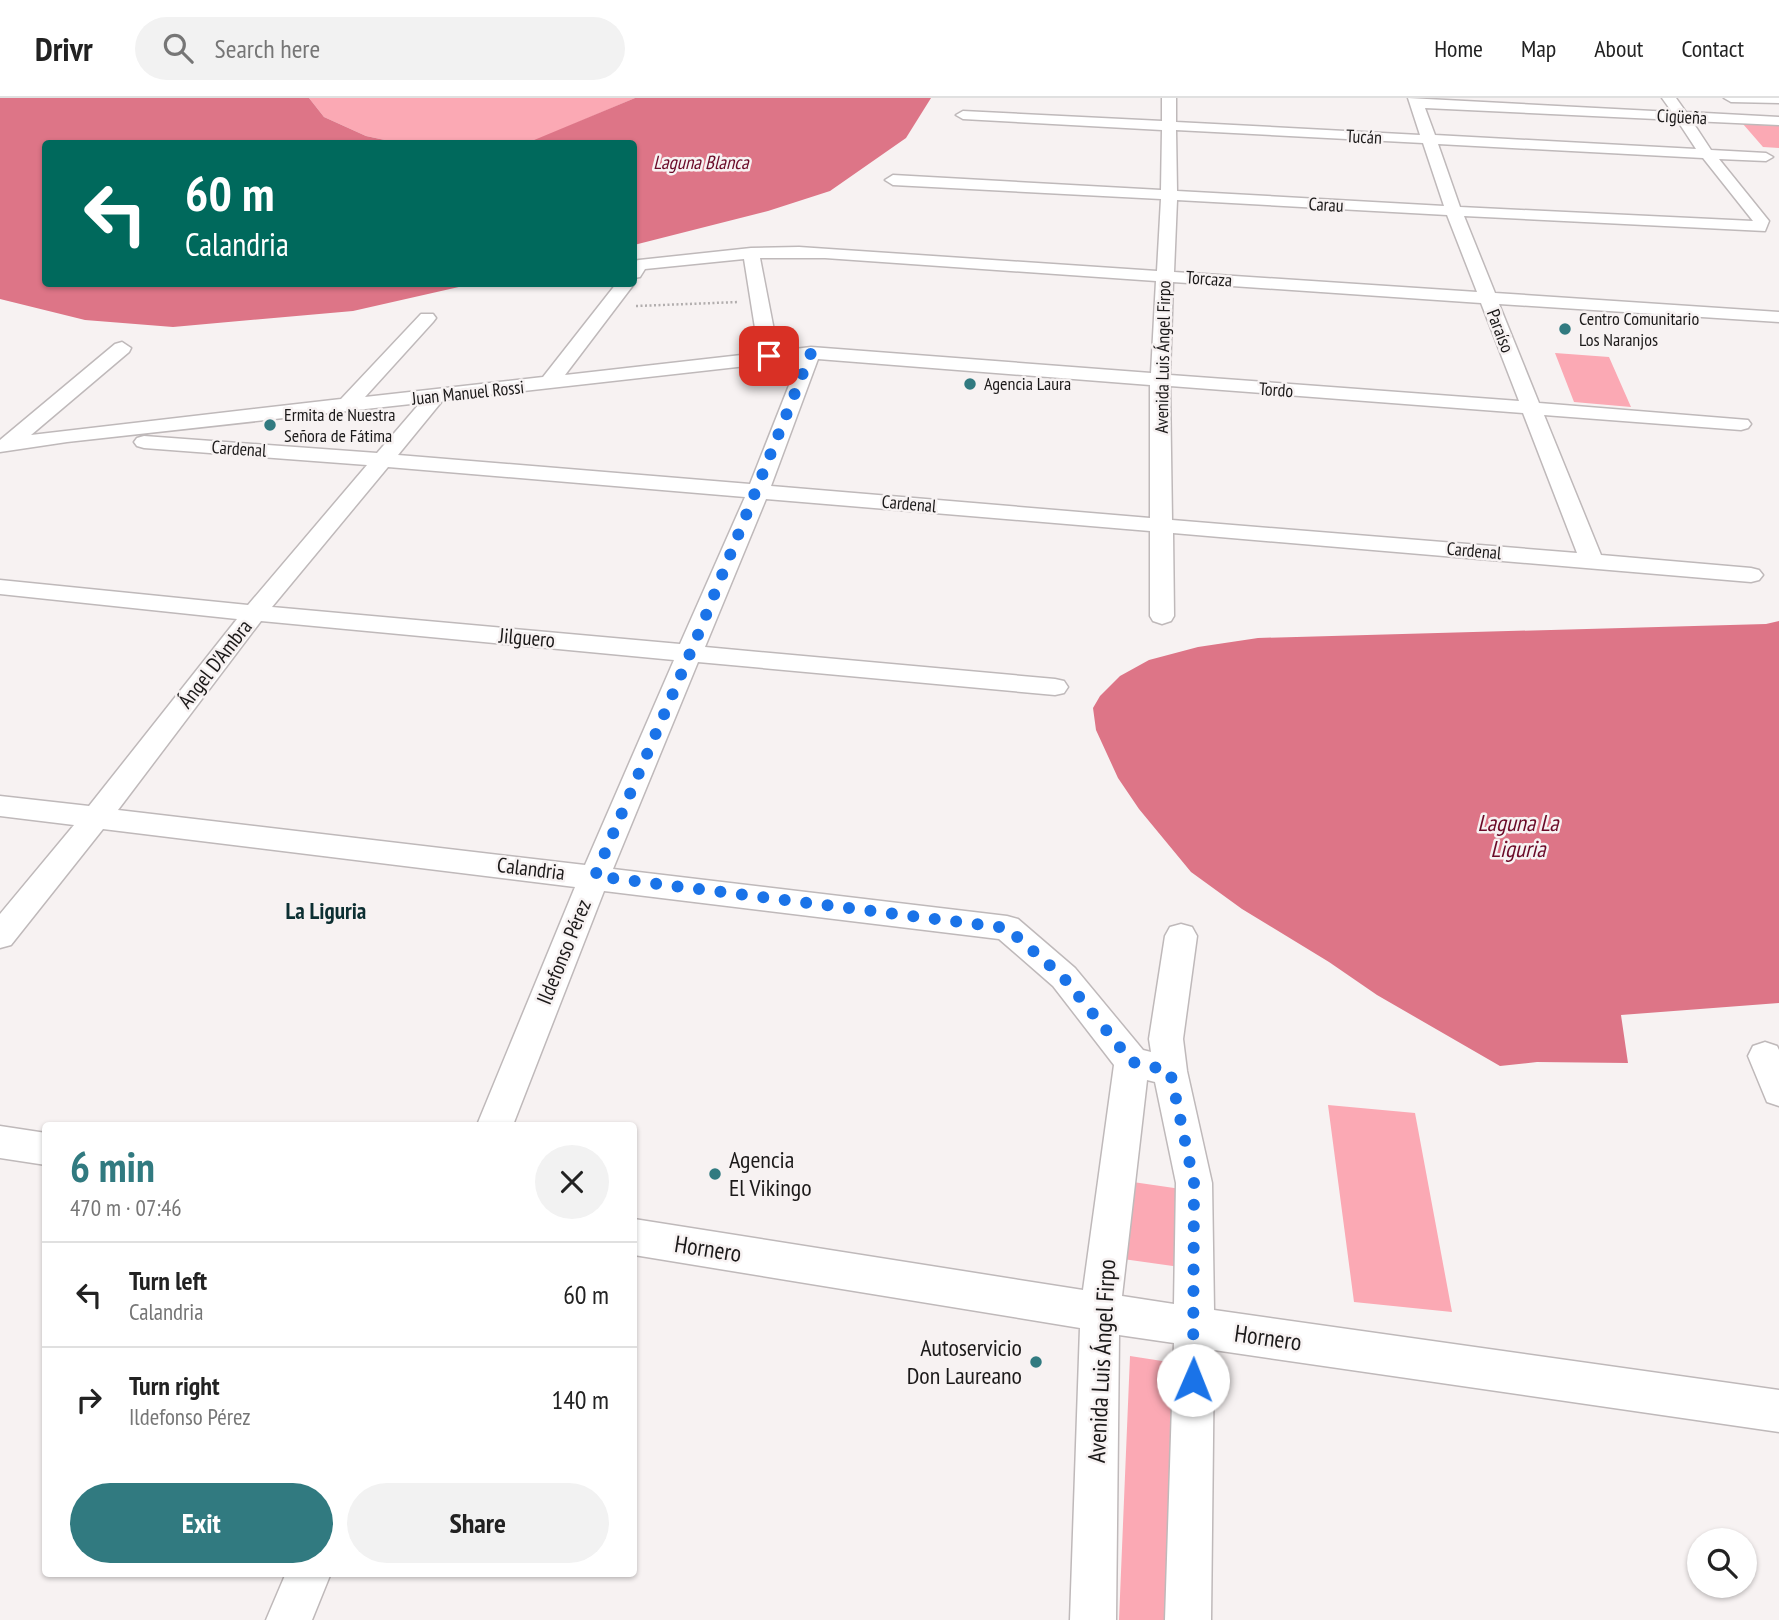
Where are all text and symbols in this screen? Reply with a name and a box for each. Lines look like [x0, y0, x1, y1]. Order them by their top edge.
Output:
search box [135, 17, 625, 80]
text: Drivr [35, 27, 93, 70]
icon: search [159, 29, 197, 67]
text: Search here [215, 32, 320, 65]
text: Home [1434, 33, 1483, 64]
text: Map [1521, 33, 1556, 64]
text: About [1594, 33, 1643, 64]
text: Contact [1681, 33, 1744, 64]
street label: Cigüeña [1656, 104, 1708, 129]
street label: Tucán [1346, 124, 1383, 149]
water label: Laguna Blanca [653, 150, 750, 174]
text: 60 m [185, 161, 274, 225]
icon: left [70, 168, 161, 259]
street label: Carau [1308, 192, 1344, 217]
text: Calandria [185, 223, 289, 265]
street label: Torcaza [1185, 265, 1233, 292]
street label: Avenida Luis Ángel Firpo [1150, 280, 1175, 434]
street label: Paraíso [1482, 306, 1519, 356]
place label: Centro Comunitario Los Naranjos [1579, 307, 1699, 351]
marker: Centro Comunitario Los Naranjos [1557, 321, 1573, 337]
pin [739, 326, 799, 386]
icon: arrive [750, 337, 788, 375]
place label: Agencia Laura [984, 372, 1071, 395]
street label: Juan Manuel Rossi [410, 375, 525, 410]
marker: Agencia Laura [962, 376, 978, 392]
street label: Tordo [1258, 377, 1294, 402]
place label: Ermita de Nuestra Señora de Fátima [284, 403, 395, 447]
marker: Ermita de Nuestra Señora de Fátima [262, 417, 278, 433]
street label: Cardenal [211, 435, 268, 462]
street label: Cardenal [881, 490, 938, 517]
street label: Cardenal [1446, 537, 1503, 564]
street label: Ángel D'Ambra [172, 614, 258, 713]
street label: Jilguero [497, 622, 556, 653]
water label: Laguna La Liguria [1478, 808, 1560, 863]
street label: Calandria [496, 851, 566, 886]
street label: Ildefonso Pérez [530, 895, 597, 1008]
district label: La Liguria [286, 896, 366, 925]
text: 6 min [70, 1139, 155, 1194]
place label: Agencia El Vikingo [729, 1144, 812, 1203]
button: close [535, 1145, 609, 1219]
marker: Agencia El Vikingo [707, 1166, 723, 1182]
text: 470 m · 07:46 [70, 1193, 182, 1222]
street label: Hornero [672, 1228, 744, 1269]
street label: Avenida Luis Ángel Firpo [1081, 1258, 1122, 1464]
text: Turn left [129, 1264, 207, 1297]
icon: left [70, 1276, 108, 1314]
text: 60 m [563, 1278, 609, 1311]
text: Calandria [129, 1297, 204, 1326]
street label: Hornero [1233, 1317, 1304, 1358]
place label: Autoservicio Don Laureano [907, 1332, 1022, 1391]
position arrow [1156, 1343, 1230, 1417]
marker: Autoservicio Don Laureano [1028, 1354, 1044, 1370]
text: Turn right [129, 1369, 220, 1402]
icon: right [70, 1381, 108, 1419]
text: 140 m [551, 1383, 609, 1416]
text: Ildefonso Pérez [129, 1402, 251, 1431]
button: Exit [70, 1483, 333, 1563]
button: Share [347, 1483, 609, 1563]
map controls [1687, 1528, 1757, 1598]
button: search [1687, 1528, 1757, 1598]

